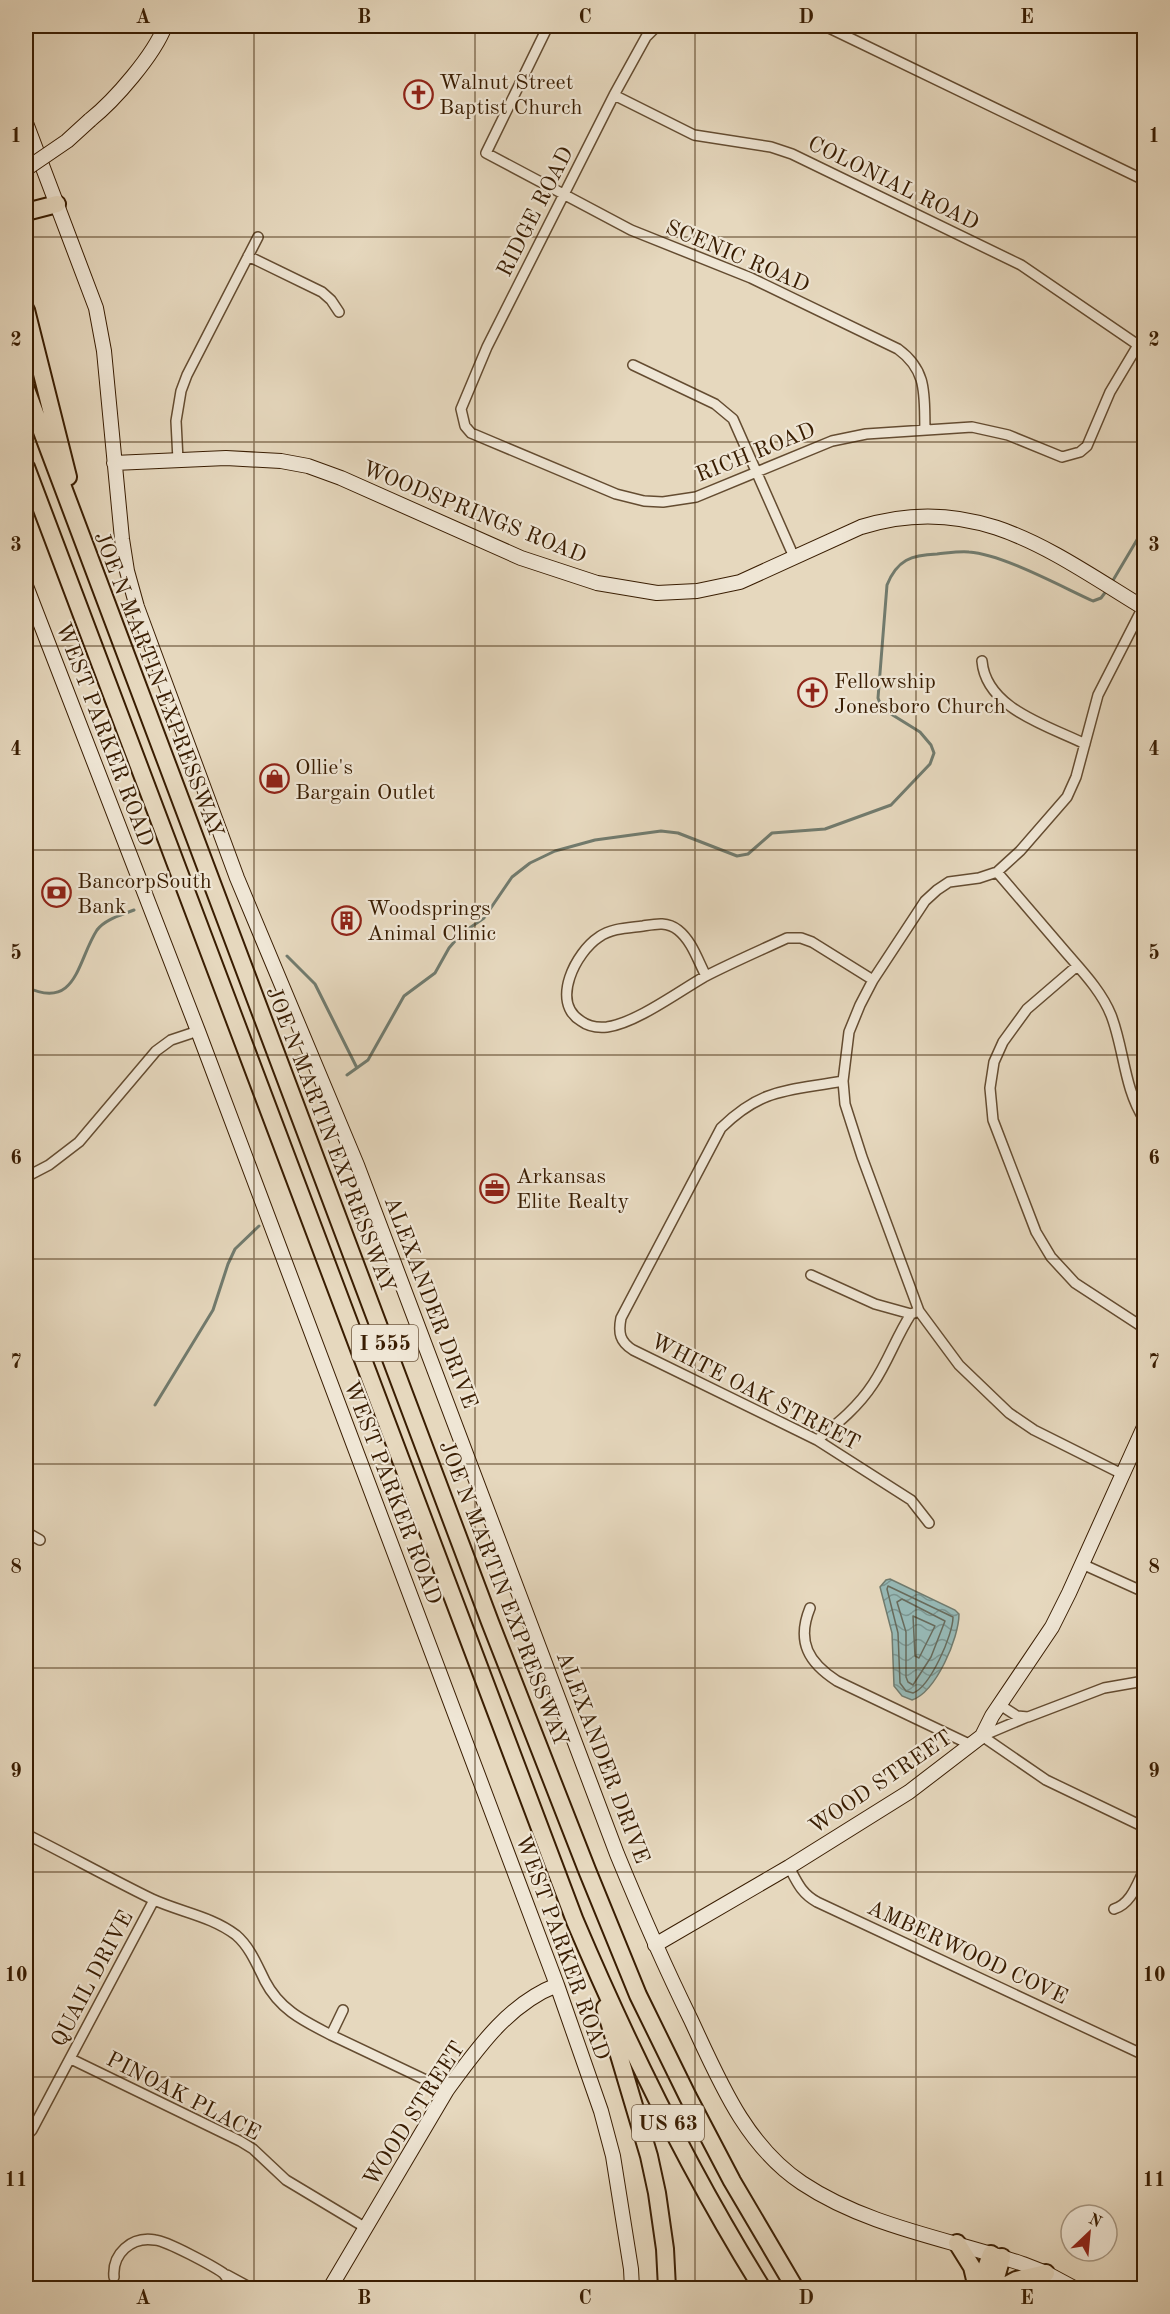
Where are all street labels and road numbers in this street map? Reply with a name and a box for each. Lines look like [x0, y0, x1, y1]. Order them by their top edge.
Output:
street label: COLONIAL ROAD [804, 133, 982, 235]
street label: RIDGE ROAD [494, 143, 578, 280]
street label: SCENIC ROAD [662, 217, 812, 297]
street label: RICH ROAD [693, 419, 818, 487]
street label: WOODSPRINGS ROAD [359, 458, 589, 568]
street label: JOE N MARTIN EXPRESSWAY [90, 529, 227, 841]
street label: WEST PARKER ROAD [51, 620, 157, 850]
street label: JOE N MARTIN EXPRESSWAY [262, 984, 399, 1296]
street label: ALEXANDER DRIVE [380, 1194, 481, 1412]
road number: I 555 [352, 1325, 418, 1361]
street label: WHITE OAK STREET [647, 1330, 863, 1455]
street label: WEST PARKER ROAD [339, 1378, 445, 1608]
street label: JOE N MARTIN EXPRESSWAY [435, 1438, 572, 1750]
street label: ALEXANDER DRIVE [552, 1649, 653, 1867]
street label: WOOD STREET [806, 1727, 957, 1839]
street label: WEST PARKER ROAD [511, 1832, 613, 2063]
street label: AMBERWOOD COVE [864, 1897, 1071, 2009]
street label: QUAIL DRIVE [48, 1907, 138, 2051]
street label: WOOD STREET [360, 2038, 469, 2190]
street label: PINOAK PLACE [103, 2048, 264, 2145]
road number: US 63 [632, 2105, 704, 2141]

